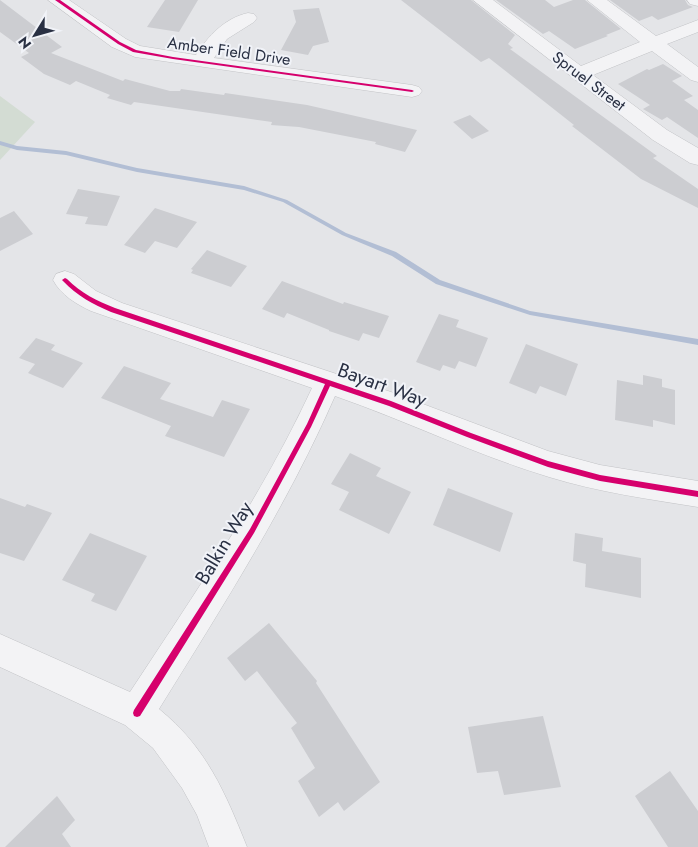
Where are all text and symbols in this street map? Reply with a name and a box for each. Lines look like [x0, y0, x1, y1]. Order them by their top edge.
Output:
north arrow [10, 10, 60, 60]
street label: Amber Field Drive [166, 31, 292, 71]
text: N [13, 32, 36, 53]
street label: Spruel Street [547, 46, 631, 116]
street label: Bayart Way [333, 355, 431, 415]
street label: Balkin Way [188, 496, 260, 590]

